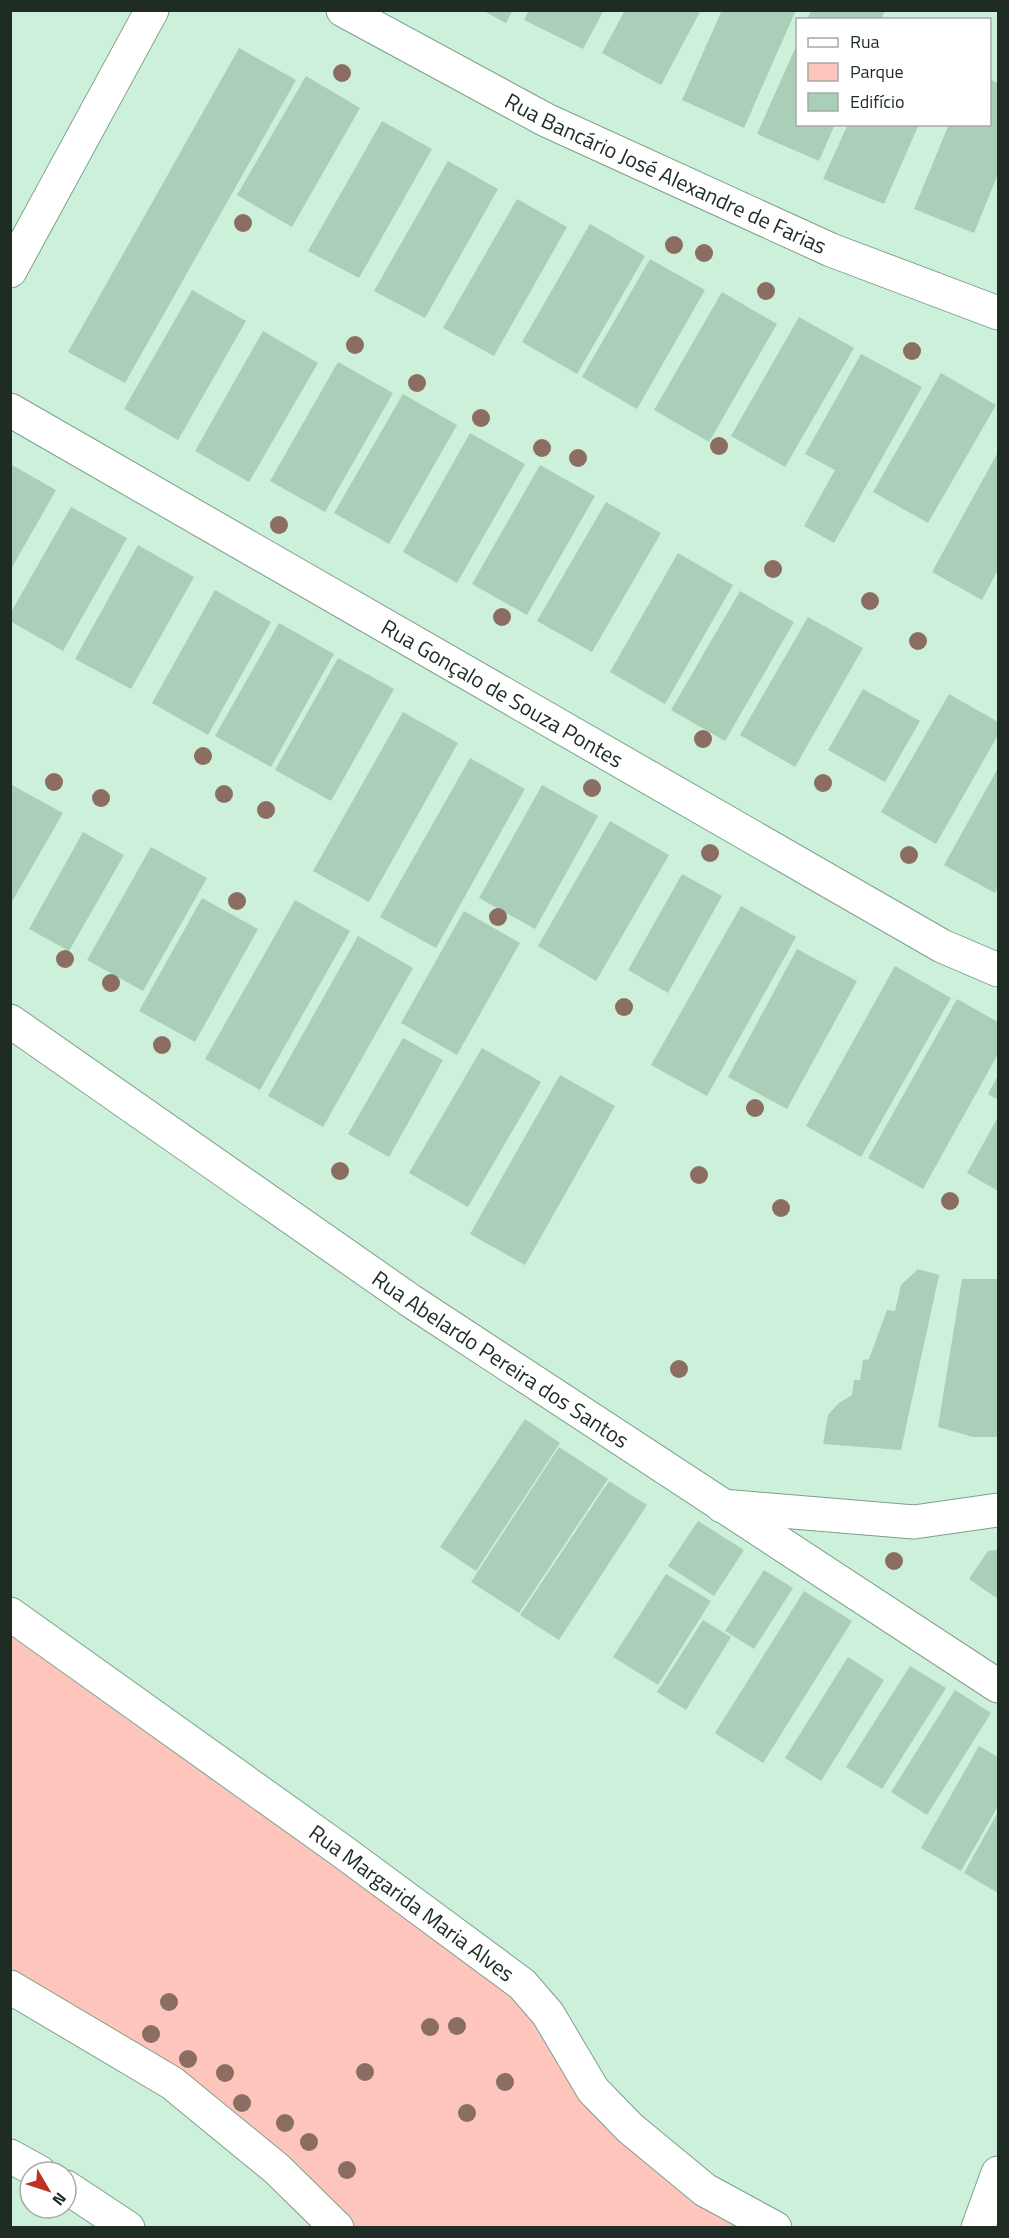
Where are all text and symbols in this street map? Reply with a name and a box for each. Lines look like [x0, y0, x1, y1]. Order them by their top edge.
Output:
legend [796, 18, 991, 126]
text: Rua [850, 28, 880, 55]
text: Parque [850, 58, 904, 85]
street label: Rua Bancário José Alexandre de Farias [499, 84, 832, 263]
text: Edifício [850, 88, 904, 115]
street label: Rua Gonçalo de Souza Pontes [375, 610, 630, 776]
street label: Rua Abelardo Pereira dos Santos [365, 1262, 636, 1457]
street label: Rua Margarida Maria Alves [302, 1816, 522, 1990]
north arrow [18, 2160, 78, 2220]
text: N [47, 2188, 72, 2211]

